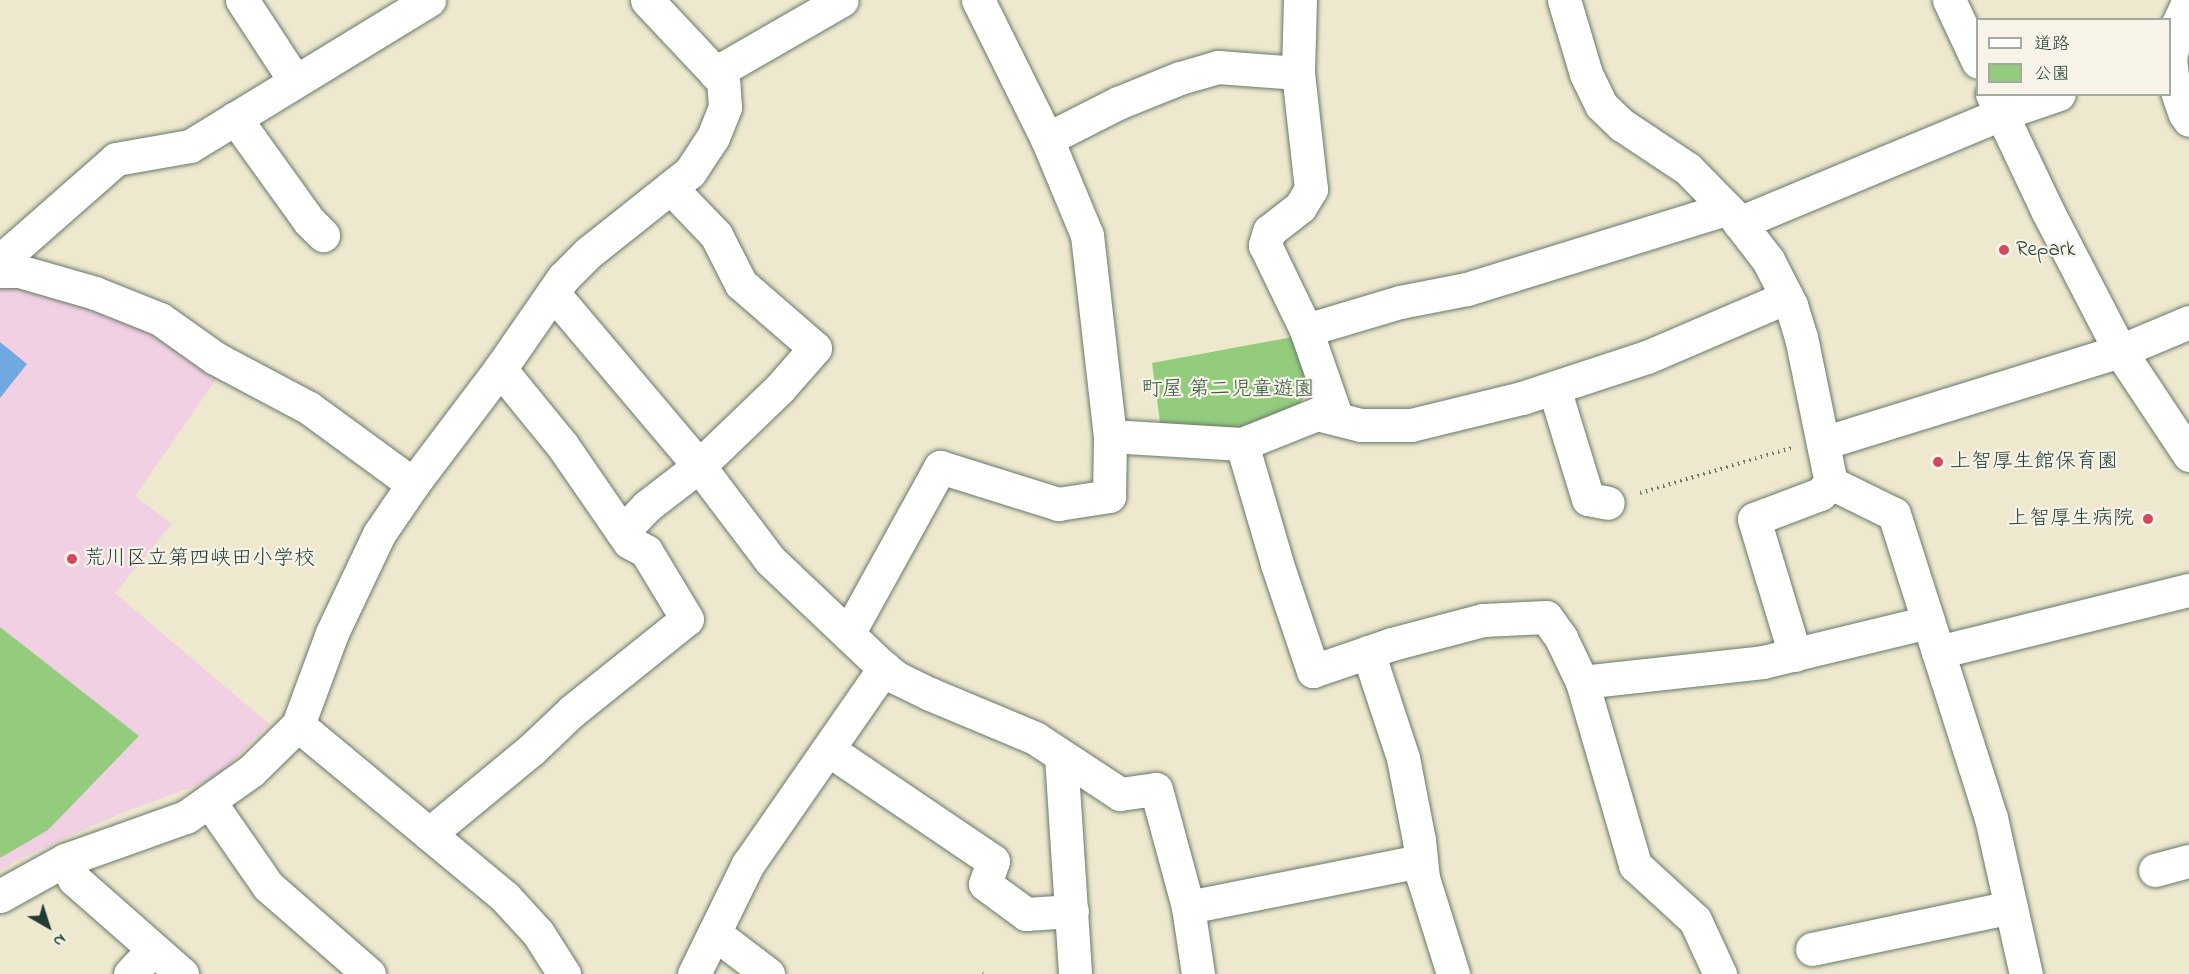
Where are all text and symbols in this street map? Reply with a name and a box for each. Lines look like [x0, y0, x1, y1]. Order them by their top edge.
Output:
legend [1976, 18, 2171, 96]
text: 道路 [2034, 32, 2070, 58]
text: 公園 [2034, 62, 2070, 88]
place label: Repark [2016, 237, 2075, 263]
marker: Repark [1997, 243, 2011, 257]
park label: 町屋 第二児童遊園 [1141, 377, 1315, 403]
place label: 上智厚生館保育園 [1950, 449, 2118, 475]
marker: 上智厚生館保育園 [1931, 455, 1945, 469]
place label: 上智厚生病院 [2008, 506, 2134, 532]
marker: 上智厚生病院 [2139, 510, 2157, 528]
place label: 荒川区立第四峡田小学校 [84, 546, 315, 572]
marker: 荒川区立第四峡田小学校 [65, 552, 79, 566]
north arrow [18, 896, 78, 956]
text: N [48, 927, 71, 953]

